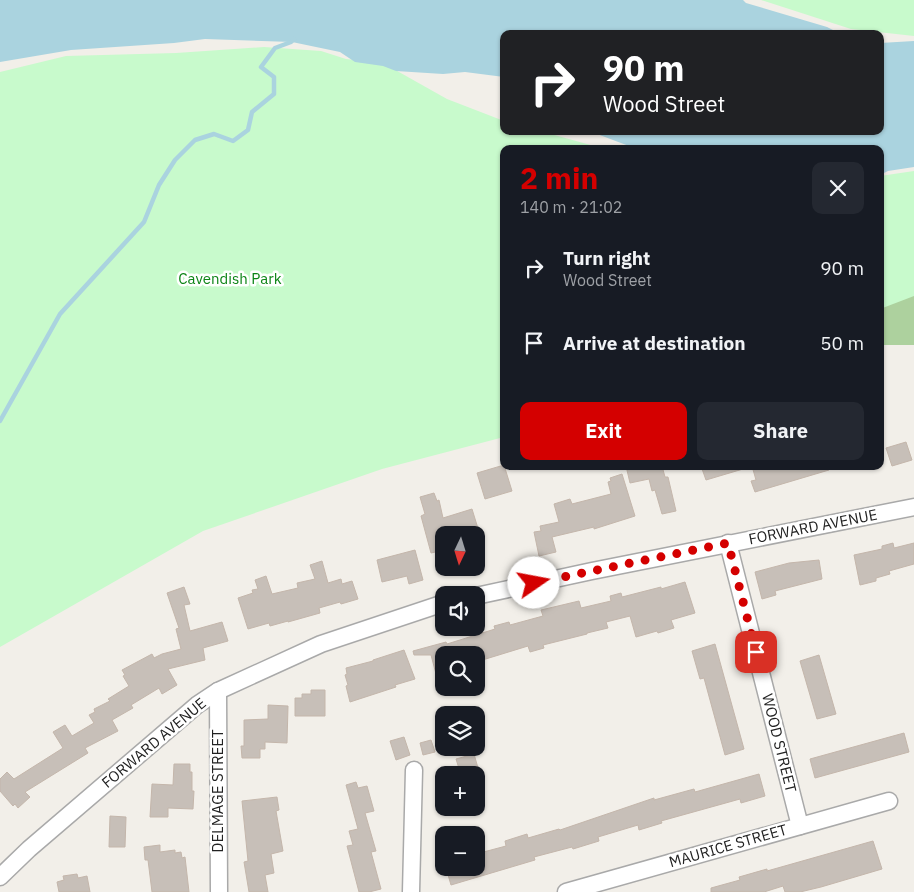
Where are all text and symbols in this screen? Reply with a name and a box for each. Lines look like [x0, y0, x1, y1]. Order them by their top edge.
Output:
text: 90 m [603, 45, 685, 91]
icon: right [520, 50, 585, 115]
text: Wood Street [603, 89, 725, 118]
text: 2 min [520, 158, 598, 197]
button: close [812, 162, 864, 214]
text: 140 m · 21:02 [520, 197, 622, 217]
text: Turn right [563, 246, 650, 270]
icon: right [520, 254, 548, 282]
text: 90 m [820, 256, 864, 280]
park label: Cavendish Park [178, 269, 282, 288]
text: Wood Street [563, 270, 652, 290]
icon: arrive [520, 329, 548, 357]
text: Arrive at destination [563, 331, 746, 355]
text: 50 m [820, 331, 864, 355]
button: Exit [520, 402, 687, 460]
button: Share [697, 402, 864, 460]
street label: FORWARD AVENUE [747, 505, 879, 548]
north arrow [435, 526, 485, 576]
map controls [435, 526, 485, 876]
position arrow [507, 556, 559, 608]
button: sound [435, 586, 485, 636]
pin [735, 631, 777, 673]
icon: arrive [742, 638, 770, 666]
button: search [435, 646, 485, 696]
street label: WOOD STREET [758, 692, 801, 795]
street label: FORWARD AVENUE [97, 693, 210, 792]
button: layers [435, 706, 485, 756]
street label: DELMAGE STREET [208, 729, 227, 853]
button: + [435, 766, 485, 816]
street label: MAURICE STREET [667, 819, 789, 871]
button: − [435, 826, 485, 876]

